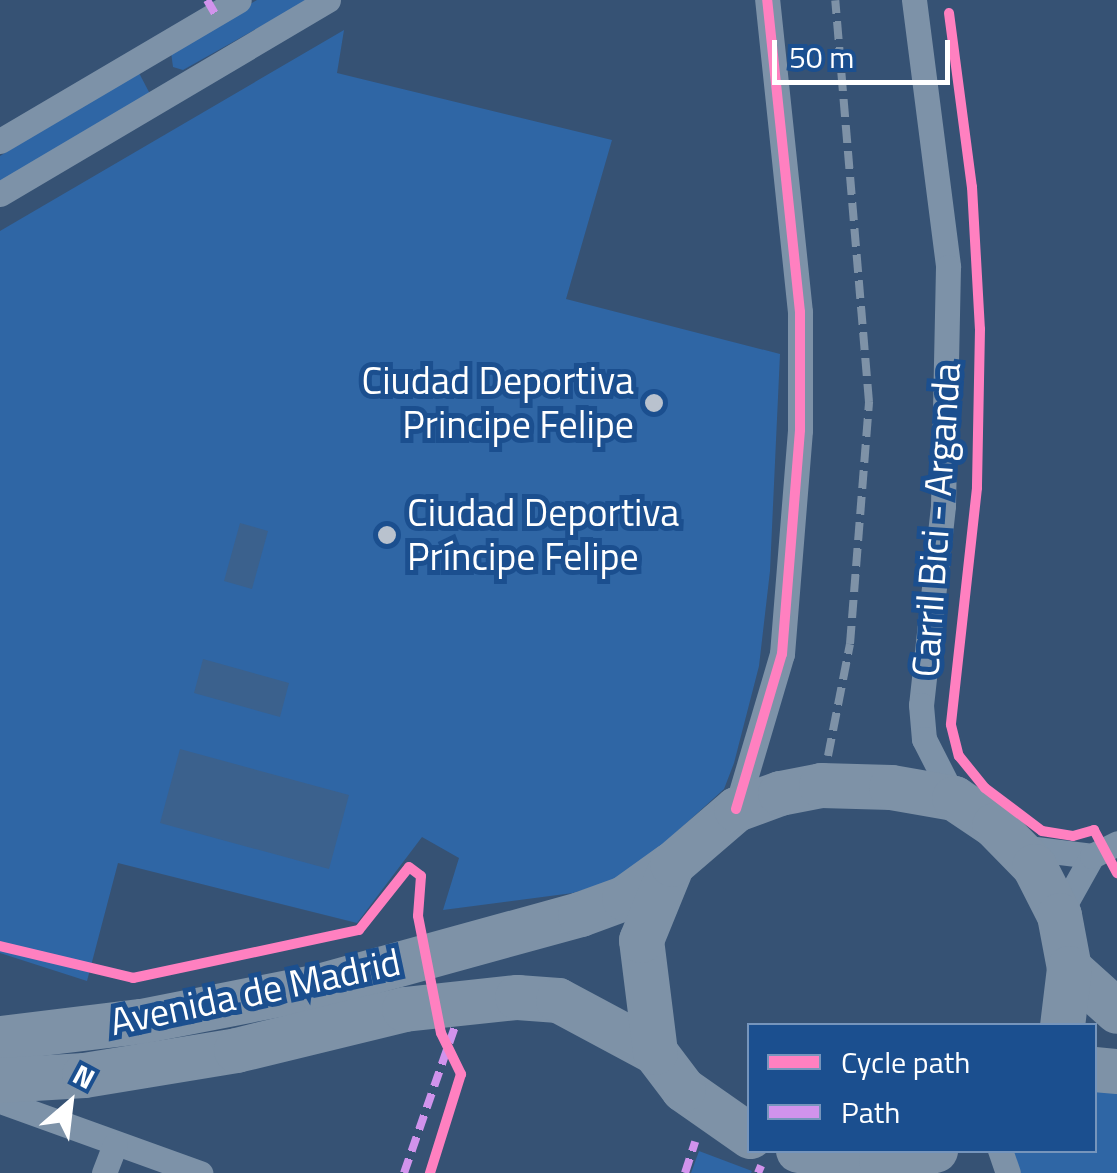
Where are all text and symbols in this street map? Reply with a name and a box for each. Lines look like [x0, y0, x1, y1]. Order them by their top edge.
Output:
scale bar [777, 20, 954, 82]
text: 50 m [789, 34, 854, 80]
place label: Ciudad Deportiva Principe Felipe [362, 358, 634, 448]
street label: Carril Bici - Arganda [902, 361, 970, 679]
marker: Ciudad Deportiva Principe Felipe [643, 392, 665, 414]
place label: Ciudad Deportiva Príncipe Felipe [407, 490, 679, 580]
marker: Ciudad Deportiva Príncipe Felipe [376, 524, 398, 546]
street label: Avenida de Madrid [106, 939, 404, 1045]
legend [747, 1023, 1097, 1153]
text: Cycle path [841, 1039, 970, 1085]
north arrow [20, 1053, 120, 1153]
text: N [66, 1053, 103, 1100]
text: Path [841, 1089, 900, 1135]

